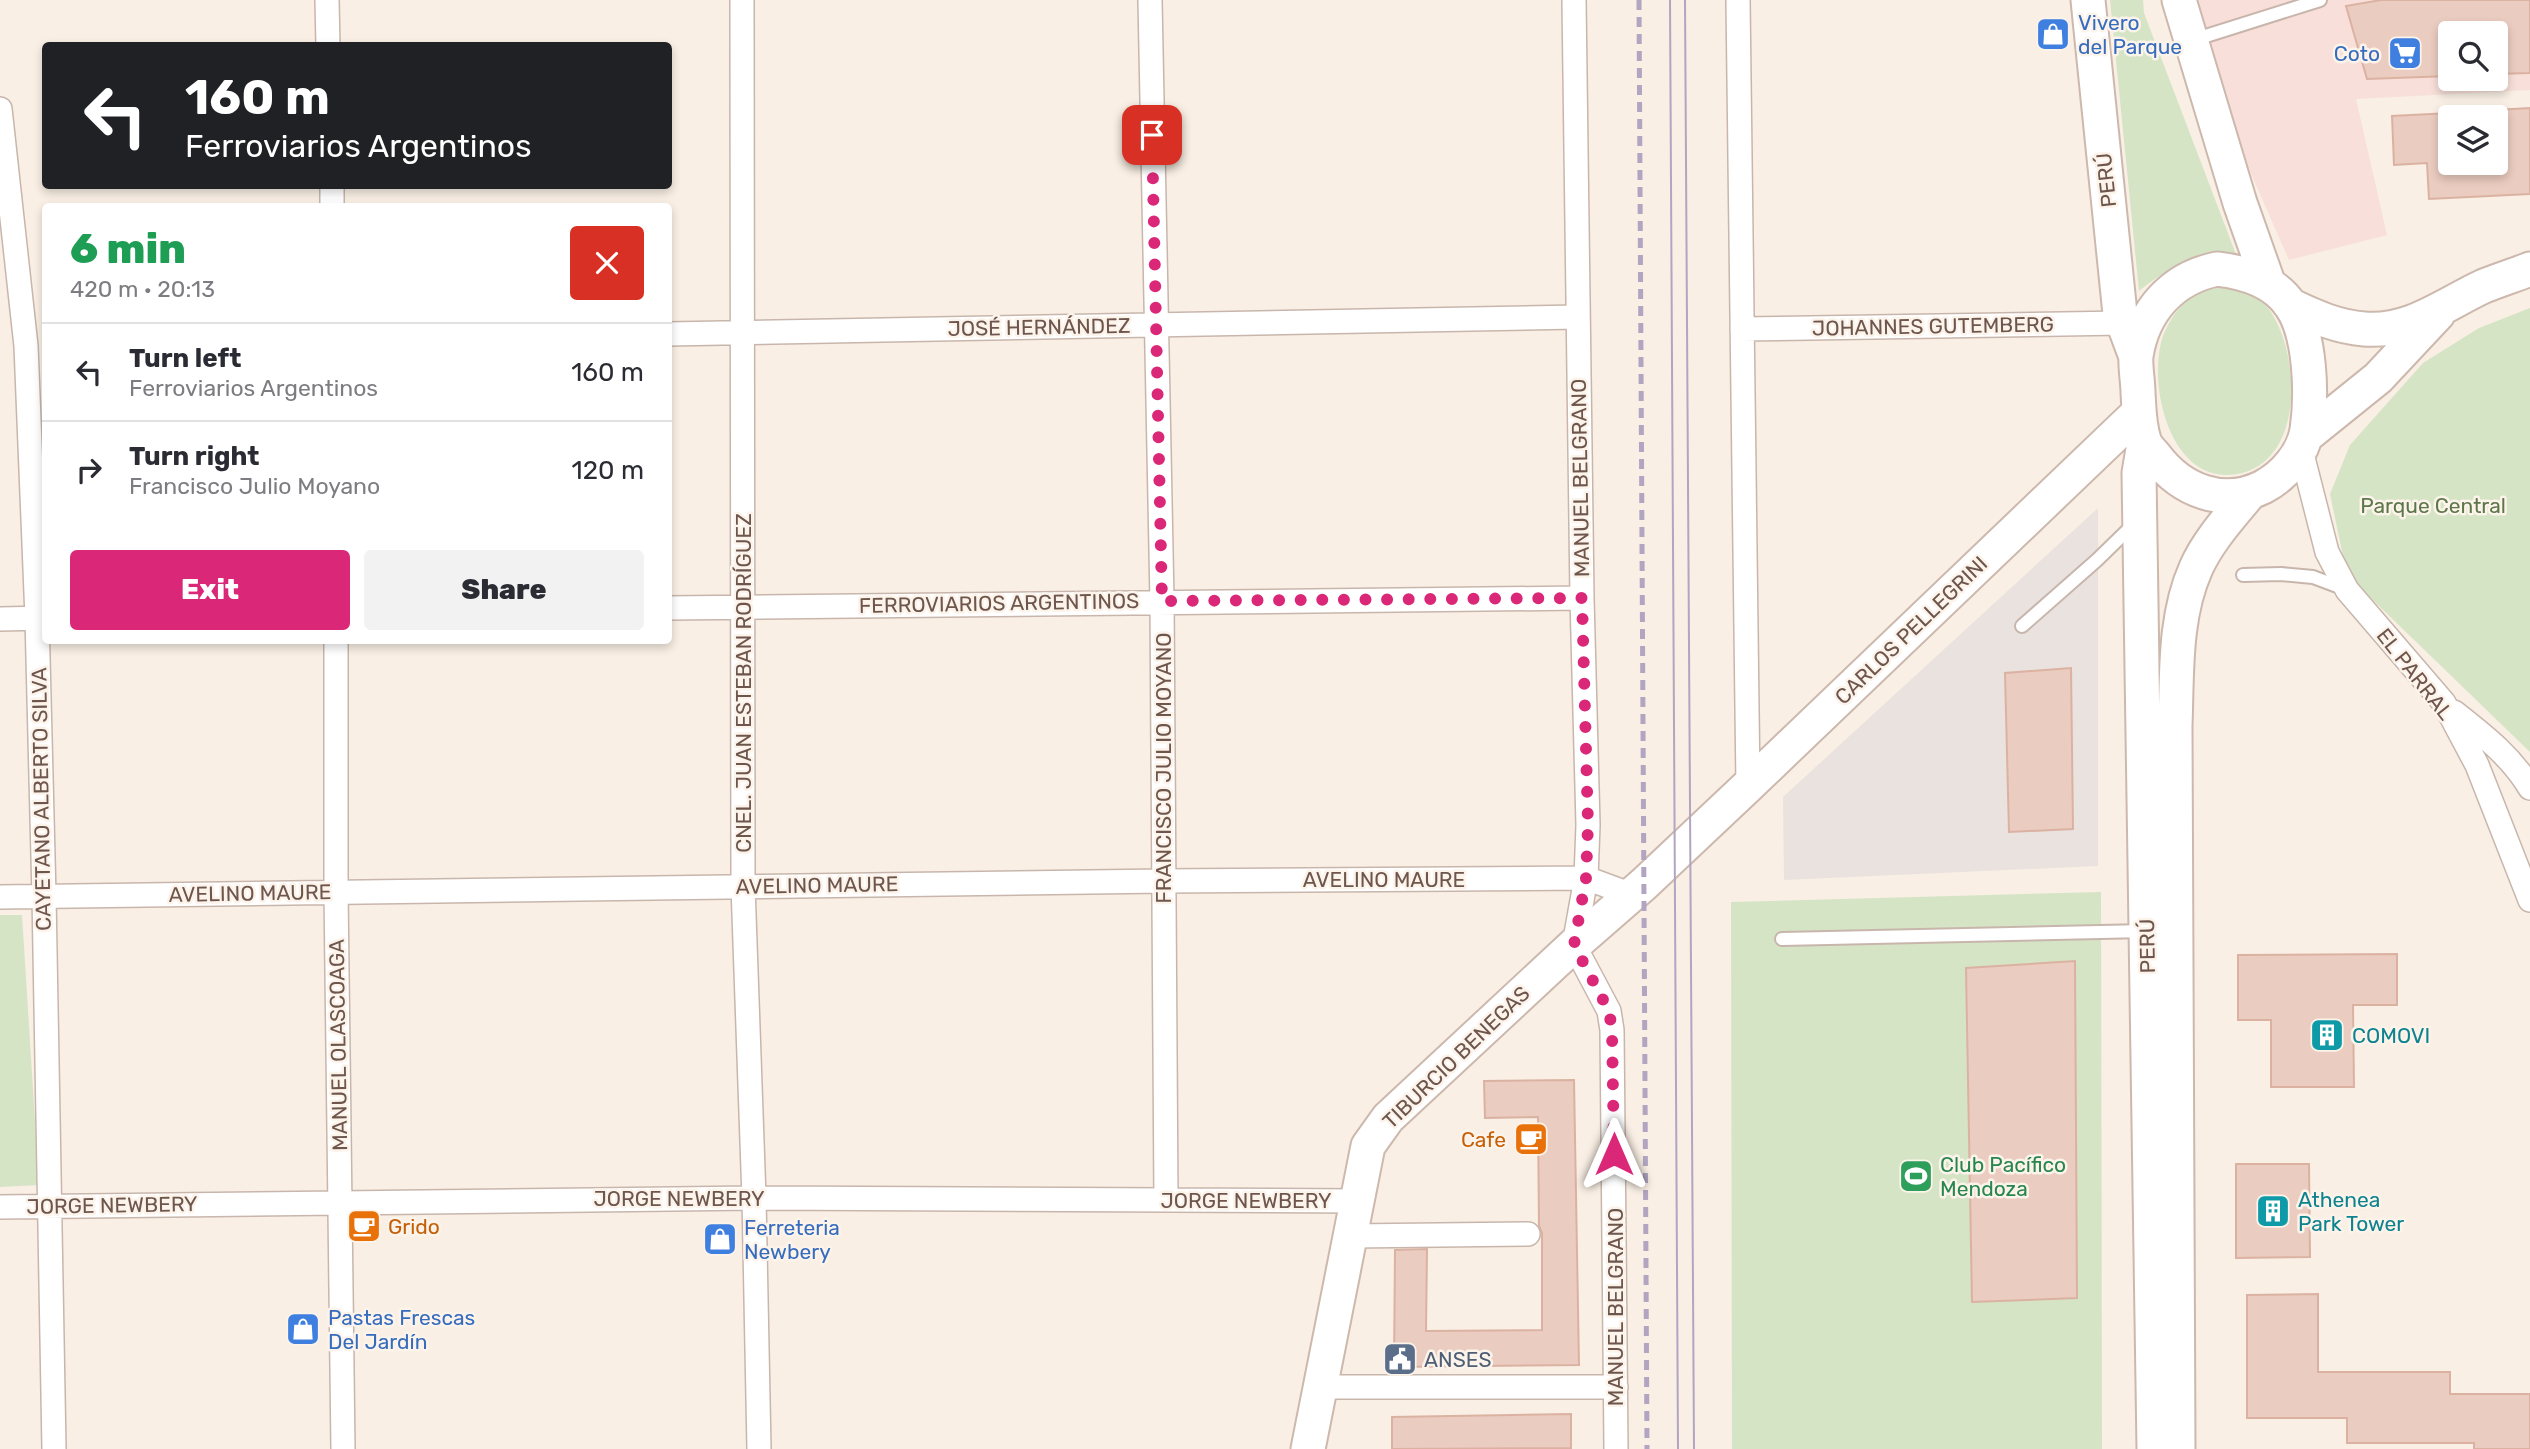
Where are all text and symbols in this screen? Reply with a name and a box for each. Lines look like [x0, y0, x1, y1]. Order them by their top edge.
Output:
place label: Vivero del Parque [2078, 10, 2182, 59]
shop icon: Vivero del Parque [2034, 15, 2072, 53]
map controls [2438, 21, 2508, 175]
button: search [2438, 21, 2508, 91]
supermarket icon: Coto [2386, 34, 2424, 72]
place label: Coto [2334, 41, 2380, 66]
text: 160 m [185, 68, 330, 126]
icon: left [70, 70, 161, 161]
pin [1122, 105, 1182, 165]
button: layers [2438, 105, 2508, 175]
icon: arrive [1133, 116, 1171, 154]
text: Ferroviarios Argentinos [185, 127, 532, 165]
street label: PERÚ [2091, 151, 2121, 209]
text: 6 min [70, 224, 186, 274]
button: close [570, 226, 644, 300]
text: 420 m · 20:13 [70, 275, 215, 303]
street label: JOHANNES GUTEMBERG [1812, 311, 2054, 341]
street label: JOSÉ HERNÁNDEZ [947, 313, 1131, 341]
text: Turn left [129, 343, 241, 374]
icon: left [70, 353, 108, 391]
text: 160 m [571, 357, 644, 388]
text: Ferroviarios Argentinos [129, 374, 378, 402]
street label: MANUEL BELGRANO [1566, 379, 1594, 577]
text: Turn right [129, 441, 259, 472]
icon: right [70, 451, 108, 489]
text: 120 m [572, 455, 644, 486]
text: Francisco Julio Moyano [129, 472, 380, 500]
park label: Parque Central [2360, 493, 2506, 518]
street label: CNEL. JUAN ESTEBAN RODRÍGUEZ [731, 513, 756, 853]
button: Exit [70, 550, 350, 630]
button: Share [364, 550, 644, 630]
street label: CARLOS PELLEGRINI [1830, 551, 1992, 709]
street label: FERROVIARIOS ARGENTINOS [859, 588, 1139, 618]
street label: EL PARRAL [2372, 623, 2459, 725]
street label: FRANCISCO JULIO MOYANO [1151, 633, 1176, 904]
street label: CAYETANO ALBERTO SILVA [26, 667, 56, 931]
street label: AVELINO MAURE [1303, 867, 1465, 892]
street label: AVELINO MAURE [735, 871, 899, 899]
street label: AVELINO MAURE [168, 879, 332, 907]
street label: PERÚ [2134, 918, 2160, 974]
street label: MANUEL OLASCOAGA [324, 939, 352, 1151]
street label: TIBURCIO BENEGAS [1377, 981, 1535, 1133]
building icon: COMOVI [2308, 1016, 2346, 1054]
place label: COMOVI [2352, 1023, 2430, 1048]
position arrow [1577, 1117, 1651, 1191]
cafe icon: Cafe [1512, 1120, 1550, 1158]
place label: Cafe [1461, 1127, 1506, 1152]
place label: Club Pacífico Mendoza [1940, 1152, 2066, 1201]
sports icon: Club Pacífico Mendoza [1897, 1157, 1935, 1195]
street label: JORGE NEWBERY [593, 1186, 765, 1211]
place label: Athenea Park Tower [2298, 1187, 2404, 1236]
street label: JORGE NEWBERY [1160, 1188, 1332, 1213]
street label: JORGE NEWBERY [26, 1191, 198, 1219]
building icon: Athenea Park Tower [2254, 1192, 2292, 1230]
cafe icon: Grido [345, 1207, 383, 1245]
street label: MANUEL BELGRANO [1603, 1208, 1628, 1406]
place label: Grido [388, 1214, 440, 1239]
place label: Ferreteria Newbery [744, 1215, 840, 1264]
shop icon: Ferreteria Newbery [701, 1220, 739, 1258]
place label: Pastas Frescas Del Jardín [328, 1305, 475, 1354]
shop icon: Pastas Frescas Del Jardín [284, 1310, 322, 1348]
public building icon: ANSES [1381, 1340, 1419, 1378]
place label: ANSES [1424, 1347, 1492, 1372]

